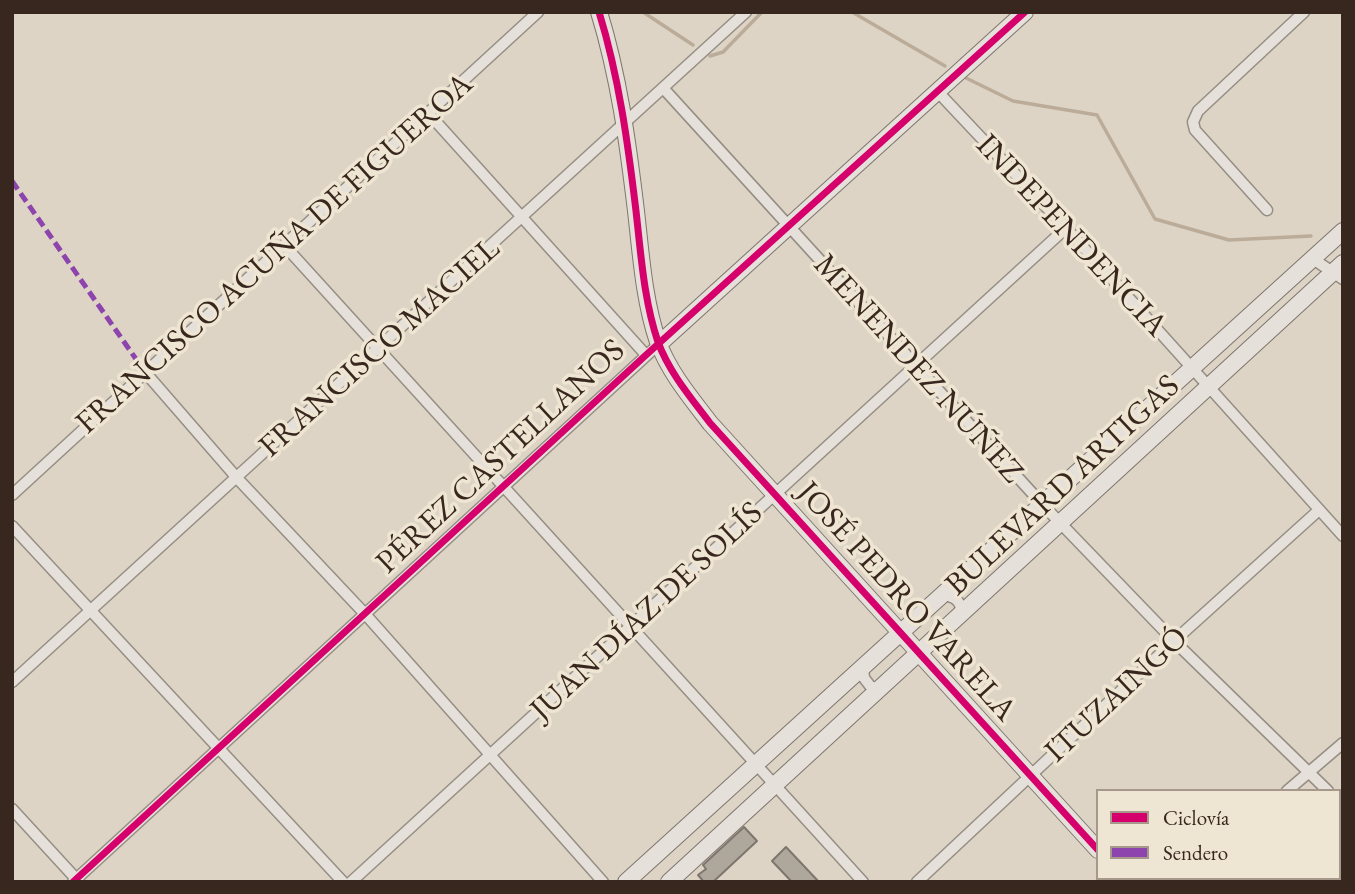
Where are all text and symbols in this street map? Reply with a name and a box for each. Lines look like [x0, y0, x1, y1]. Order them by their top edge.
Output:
street label: FRANCISCO ACUÑA DE FIGUEROA [69, 66, 481, 442]
street label: INDEPENDENCIA [967, 127, 1175, 345]
street label: FRANCISCO MACIEL [252, 230, 508, 466]
street label: MENENDEZ NÚÑEZ [805, 246, 1031, 492]
street label: PÉREZ CASTELLANOS [369, 332, 633, 582]
street label: BULEVARD ARTIGAS [938, 367, 1188, 605]
street label: JOSÉ PEDRO VARELA [788, 474, 1024, 730]
street label: JUAN DÍAZ DE SOLÍS [523, 494, 771, 730]
street label: ITUZAINGÓ [1038, 619, 1196, 771]
legend [1096, 789, 1341, 880]
text: Ciclovía [1163, 804, 1229, 831]
text: Sendero [1163, 839, 1228, 866]

